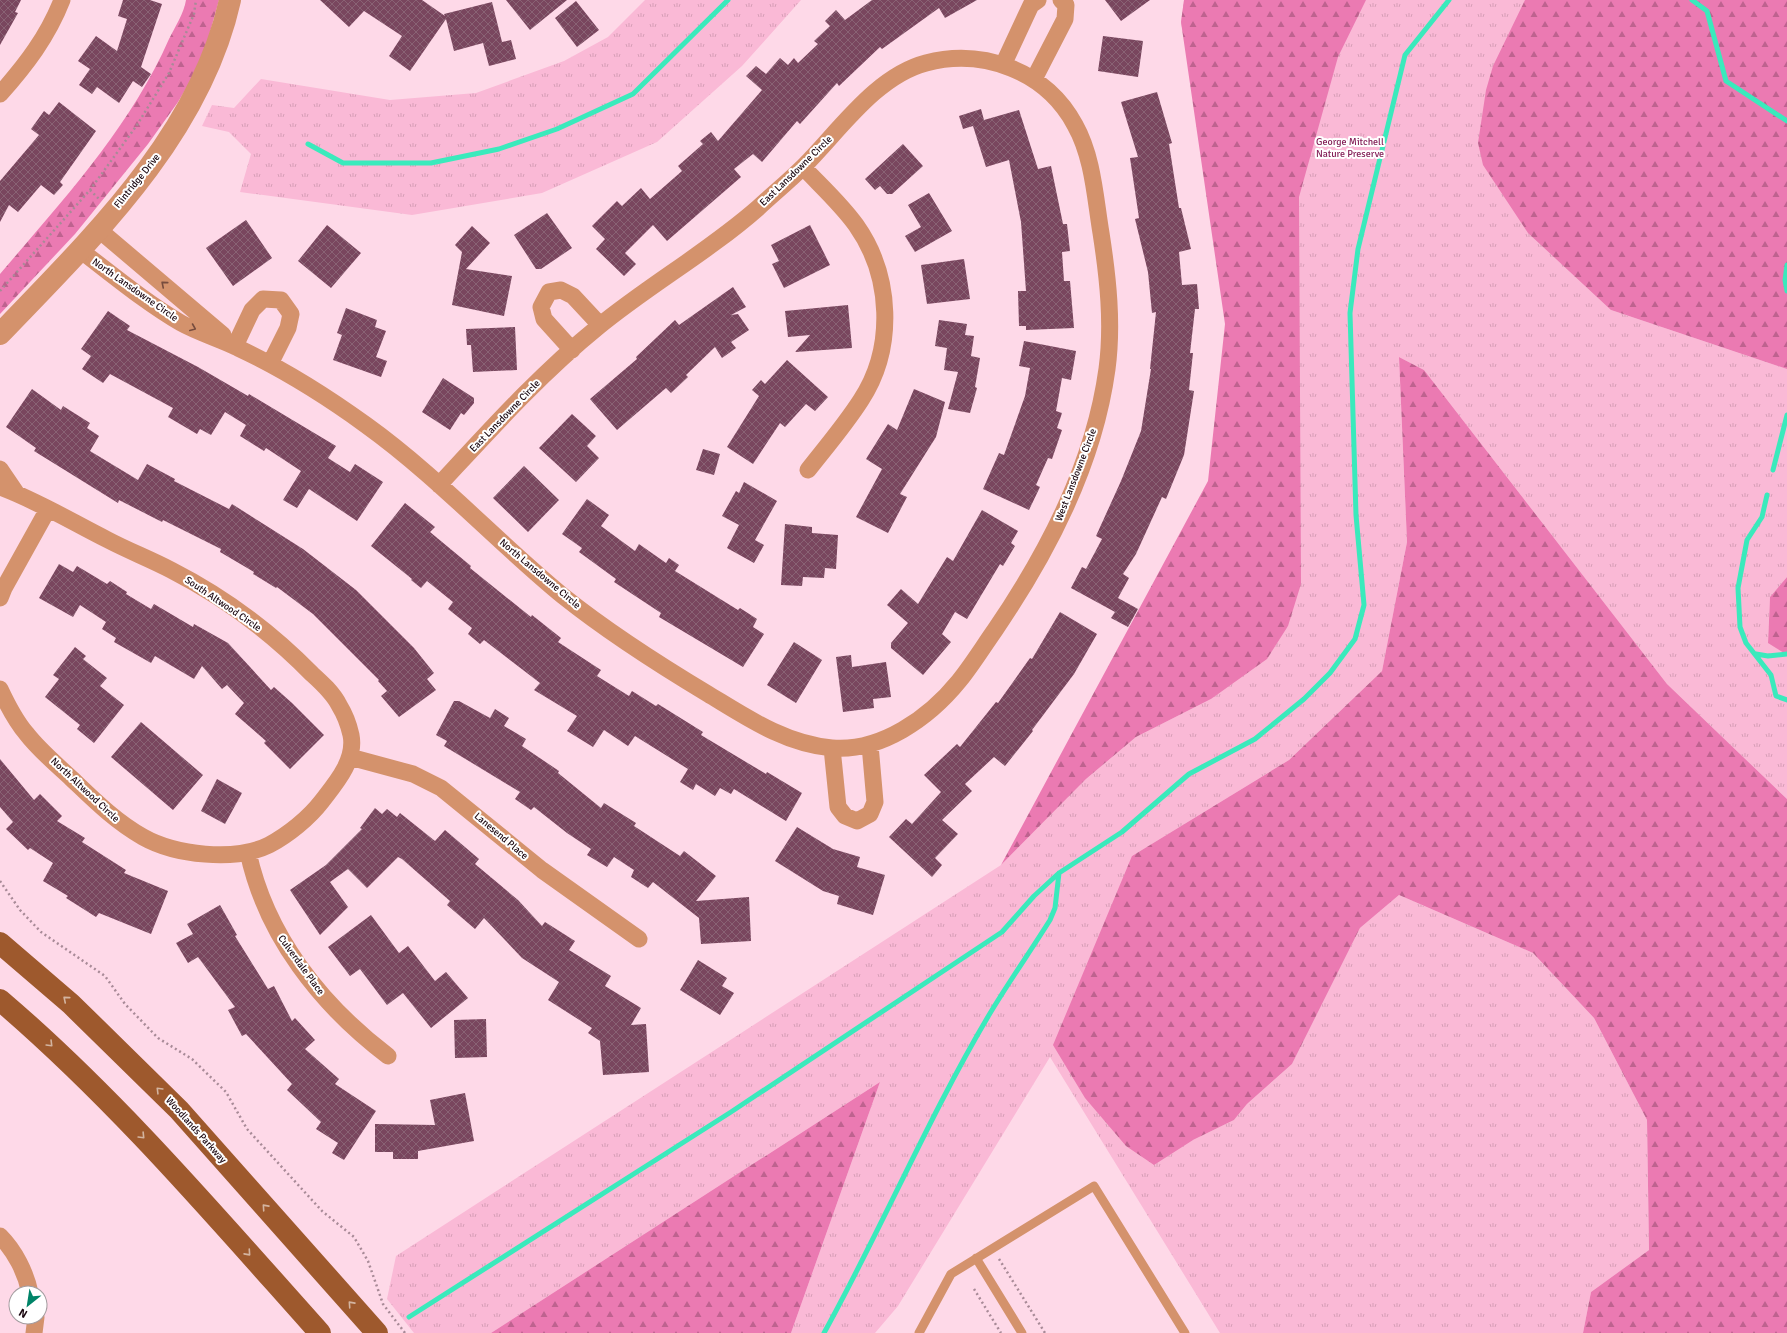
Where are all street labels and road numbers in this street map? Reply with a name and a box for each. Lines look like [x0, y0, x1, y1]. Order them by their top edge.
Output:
street label: East Lansdowne Circle [757, 133, 835, 209]
street label: Flintridge Drive [111, 151, 163, 211]
street label: North Lansdowne Circle [90, 256, 180, 324]
street label: East Lansdowne Circle [467, 377, 543, 455]
street label: West Lansdowne Circle [1053, 427, 1099, 523]
street label: North Lansdowne Circle [497, 537, 583, 611]
street label: South Altwood Circle [183, 574, 263, 634]
street label: North Altwood Circle [48, 755, 122, 825]
street label: Lanesend Place [472, 810, 530, 862]
street label: Culverdale Place [275, 933, 327, 997]
street label: Woodlands Parkway [163, 1094, 229, 1166]

